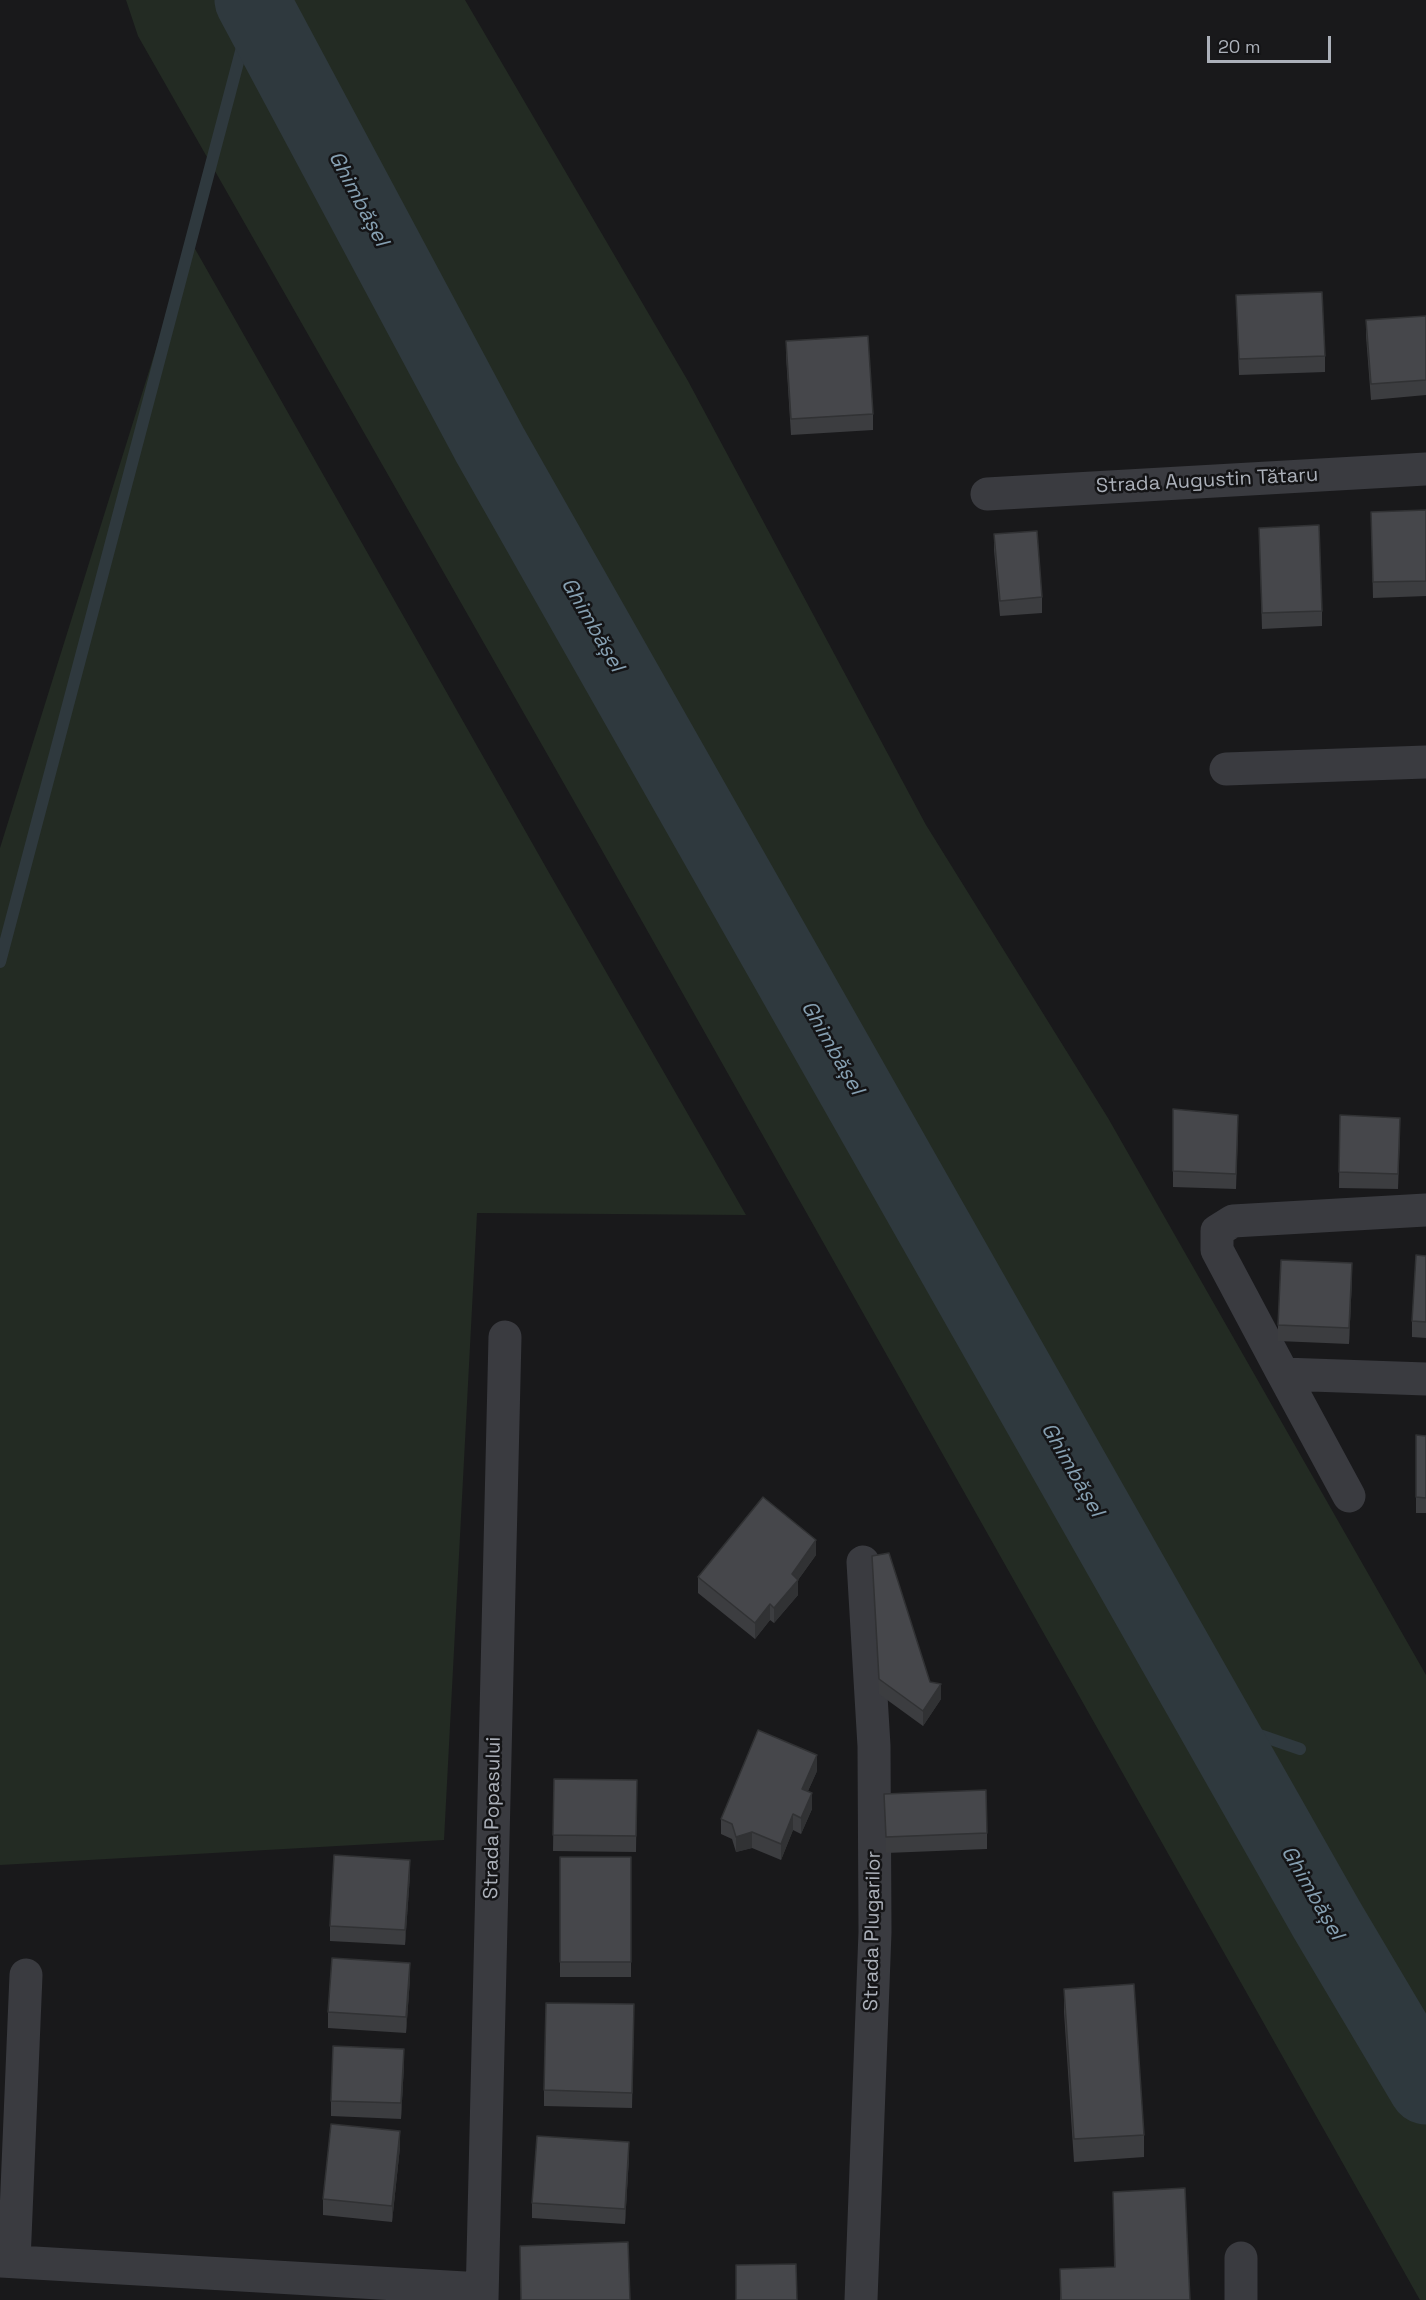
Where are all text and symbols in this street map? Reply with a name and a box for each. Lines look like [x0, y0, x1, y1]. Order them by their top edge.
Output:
scale bar [1210, 24, 1334, 62]
text: 20 m [1218, 35, 1261, 58]
water label: Ghimbășel [322, 147, 394, 251]
street label: Strada Augustin Tătaru [1095, 463, 1319, 499]
water label: Ghimbășel [555, 574, 629, 676]
water label: Ghimbășel [795, 997, 869, 1099]
water label: Ghimbășel [1035, 1419, 1109, 1521]
street label: Strada Popasului [480, 1737, 506, 1899]
water label: Ghimbășel [1275, 1842, 1349, 1944]
street label: Strada Plugarilor [860, 1851, 886, 2011]

